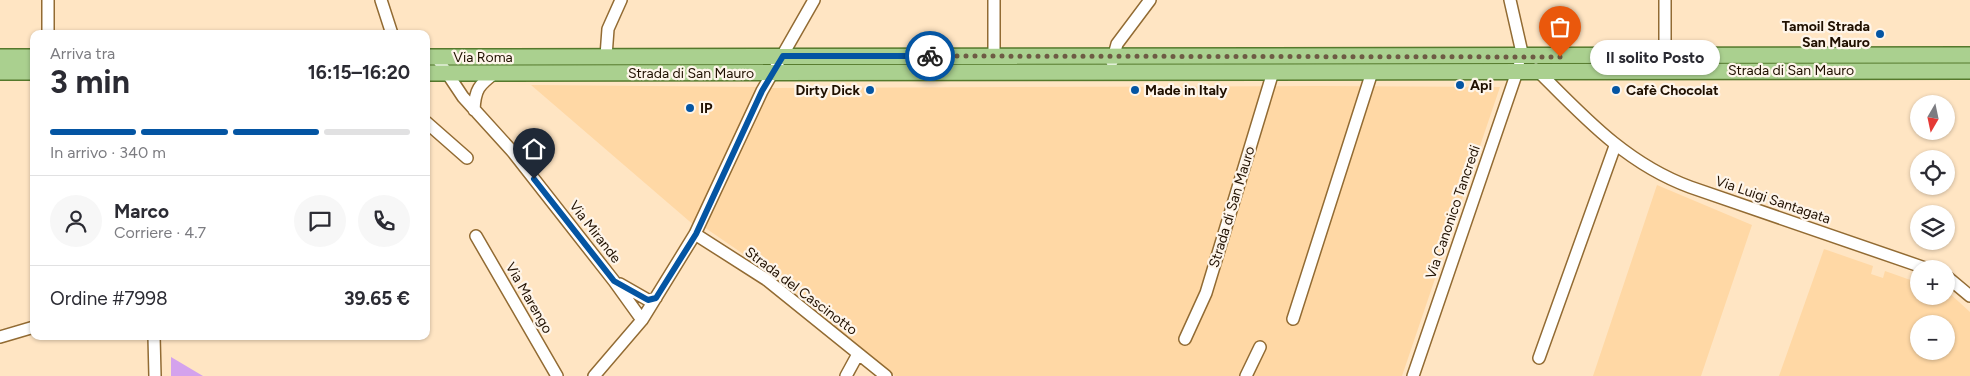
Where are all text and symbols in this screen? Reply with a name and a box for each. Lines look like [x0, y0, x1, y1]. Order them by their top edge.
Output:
pin [1539, 6, 1581, 57]
icon: bag [1546, 13, 1574, 41]
place label: Tamoil Strada San Mauro [1782, 18, 1870, 51]
marker: Tamoil Strada San Mauro [1874, 28, 1886, 40]
courier [905, 31, 955, 81]
callout: Il solito Posto [1590, 40, 1720, 74]
icon: bike [916, 42, 944, 70]
text: Arriva tra [50, 44, 115, 63]
text: Il solito Posto [1606, 48, 1704, 67]
street label: Via Roma [453, 49, 513, 66]
text: 16:15–16:20 [308, 61, 410, 84]
street label: Strada di San Mauro [1728, 62, 1854, 79]
text: 3 min [50, 63, 130, 101]
street label: Strada di San Mauro [628, 65, 754, 82]
place label: Api [1470, 77, 1492, 94]
marker: Api [1454, 79, 1466, 91]
place label: Dirty Dick [796, 82, 860, 99]
place label: Made in Italy [1145, 82, 1228, 99]
place label: Cafè Chocolat [1626, 82, 1719, 99]
marker: Dirty Dick [864, 84, 876, 96]
marker: Made in Italy [1129, 84, 1141, 96]
marker: Cafè Chocolat [1610, 84, 1622, 96]
north arrow [1910, 95, 1955, 140]
map controls [1910, 95, 1955, 360]
place label: IP [700, 100, 713, 117]
marker: IP [684, 102, 696, 114]
pin [513, 128, 555, 179]
icon: home [520, 135, 548, 163]
text: In arrivo · 340 m [50, 143, 166, 162]
street label: Via Canonico Tancredi [1422, 143, 1484, 281]
street label: Strada di San Mauro [1205, 144, 1259, 270]
button: locate [1910, 150, 1955, 195]
street label: Via Luigi Santagata [1713, 172, 1833, 228]
button: person [50, 195, 102, 247]
button: chat [294, 195, 346, 247]
button: phone [358, 195, 410, 247]
street label: Via Mirande [565, 198, 625, 267]
text: Marco [114, 200, 169, 223]
button: layers [1910, 205, 1955, 250]
text: Corriere · 4.7 [114, 223, 206, 242]
street label: Strada del Cascinotto [742, 243, 860, 339]
street label: Via Marengo [502, 260, 556, 336]
button: + [1910, 260, 1955, 305]
text: Ordine #7998 [50, 287, 168, 310]
text: 39.65 € [344, 287, 410, 310]
button: − [1910, 315, 1955, 360]

